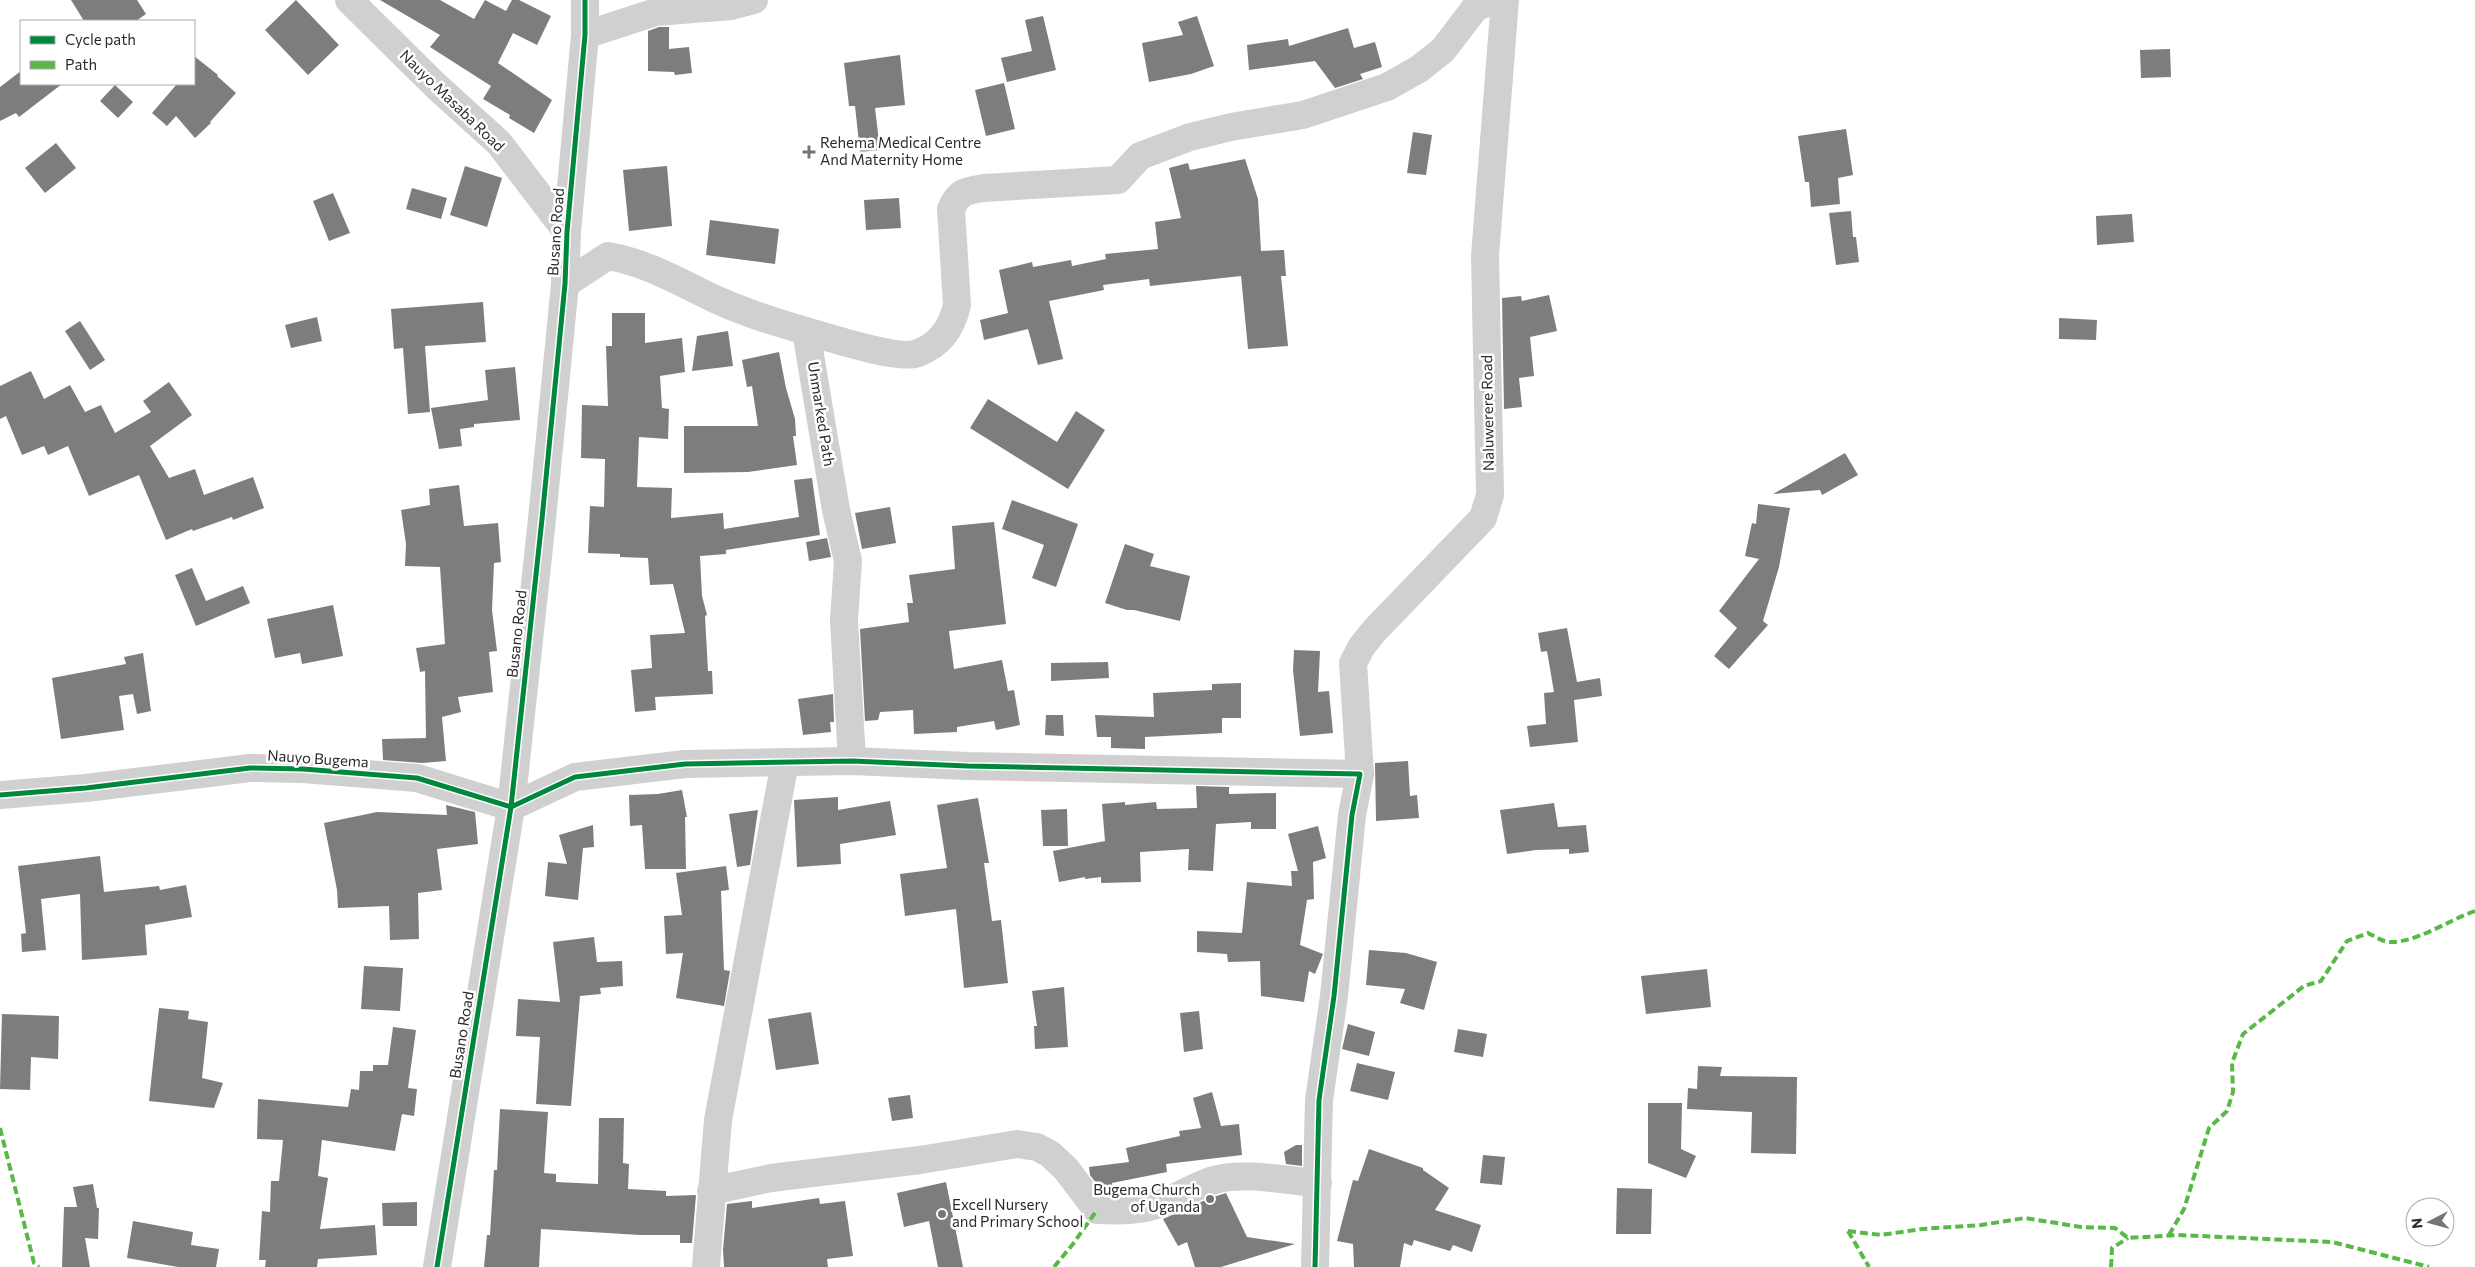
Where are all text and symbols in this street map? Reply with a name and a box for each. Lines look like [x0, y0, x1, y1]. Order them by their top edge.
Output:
legend [20, 20, 195, 85]
text: Cycle path [65, 30, 136, 48]
street label: Nauyo Masaba Road [397, 46, 509, 155]
text: Path [65, 55, 97, 73]
place label: Rehema Medical Centre And Maternity Home [820, 133, 981, 168]
marker: Rehema Medical Centre And Maternity Home [802, 145, 816, 159]
street label: Busano Road [543, 187, 567, 277]
street label: Naluwerere Road [1477, 355, 1497, 471]
street label: Unmarked Path [805, 360, 839, 467]
street label: Busano Road [502, 589, 530, 679]
street label: Nauyo Bugema [267, 745, 369, 771]
street label: Busano Road [445, 990, 477, 1080]
place label: Bugema Church of Uganda [1093, 1180, 1200, 1215]
marker: Bugema Church of Uganda [1204, 1193, 1216, 1205]
place label: Excell Nursery and Primary School [952, 1195, 1083, 1230]
north arrow [2405, 1197, 2455, 1247]
marker: Excell Nursery and Primary School [936, 1208, 948, 1220]
text: N [2408, 1217, 2426, 1230]

